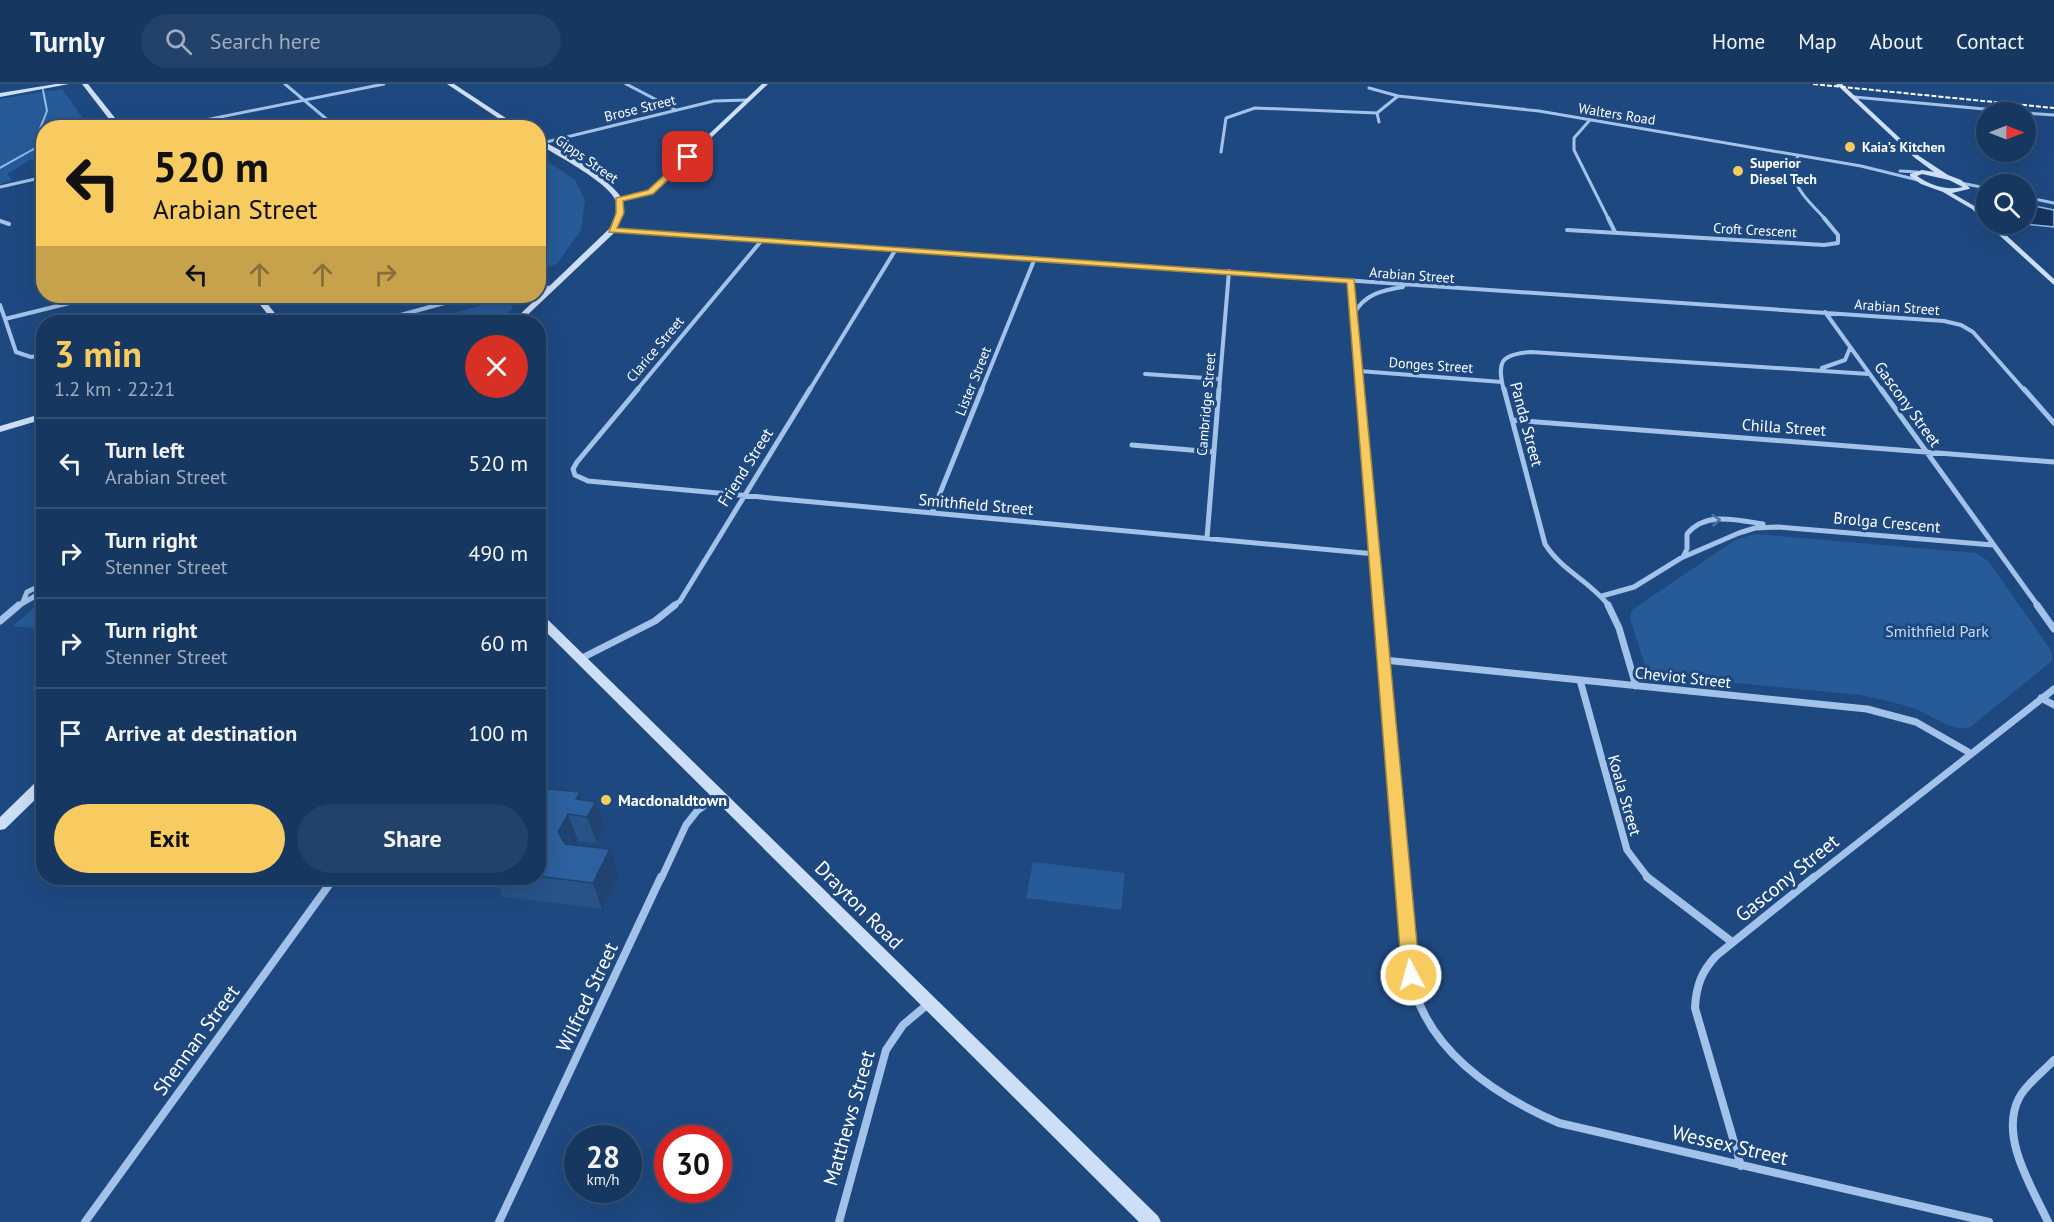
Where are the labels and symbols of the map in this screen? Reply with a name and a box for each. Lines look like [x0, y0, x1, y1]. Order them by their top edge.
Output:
street label: Brose Street [602, 90, 678, 126]
street label: Walters Road [1577, 99, 1657, 129]
north arrow [1976, 102, 2036, 162]
street label: Gipps Street [552, 131, 622, 187]
pin [662, 131, 713, 182]
place label: Kaia's Kitchen [1862, 138, 1945, 156]
marker: Kaia's Kitchen [1843, 140, 1857, 154]
place label: Superior Diesel Tech [1750, 154, 1817, 188]
marker: Superior Diesel Tech [1731, 164, 1745, 178]
street label: Croft Crescent [1713, 219, 1797, 241]
street label: Arabian Street [1369, 263, 1455, 287]
street label: Arabian Street [1854, 295, 1940, 319]
street label: Clarice Street [622, 312, 688, 385]
street label: Lister Street [951, 344, 995, 418]
street label: Cambridge Street [1193, 351, 1220, 456]
street label: Donges Street [1388, 353, 1474, 377]
street label: Gascony Street [1870, 357, 1946, 451]
street label: Panda Street [1506, 380, 1548, 469]
street label: Chilla Street [1741, 414, 1827, 440]
street label: Friend Street [713, 424, 777, 510]
street label: Smithfield Street [918, 489, 1035, 519]
street label: Brolga Crescent [1833, 507, 1942, 537]
one-way arrow [1712, 514, 1721, 527]
park label: Smithfield Park [1885, 621, 1989, 641]
street label: Cheviot Street [1634, 662, 1733, 692]
street label: Koala Street [1604, 752, 1646, 838]
place label: Macdonaldtown [618, 790, 727, 810]
marker: Macdonaldtown [599, 793, 613, 807]
street label: Gascony Street [1730, 828, 1844, 928]
street label: Drayton Road [809, 855, 909, 955]
street label: Wilfred Street [550, 938, 624, 1056]
position arrow [1379, 943, 1443, 1007]
street label: Shennan Street [147, 979, 245, 1101]
street label: Matthews Street [817, 1047, 881, 1189]
street label: Wessex Street [1669, 1119, 1791, 1171]
speed limit sign: 30 [654, 1125, 732, 1203]

